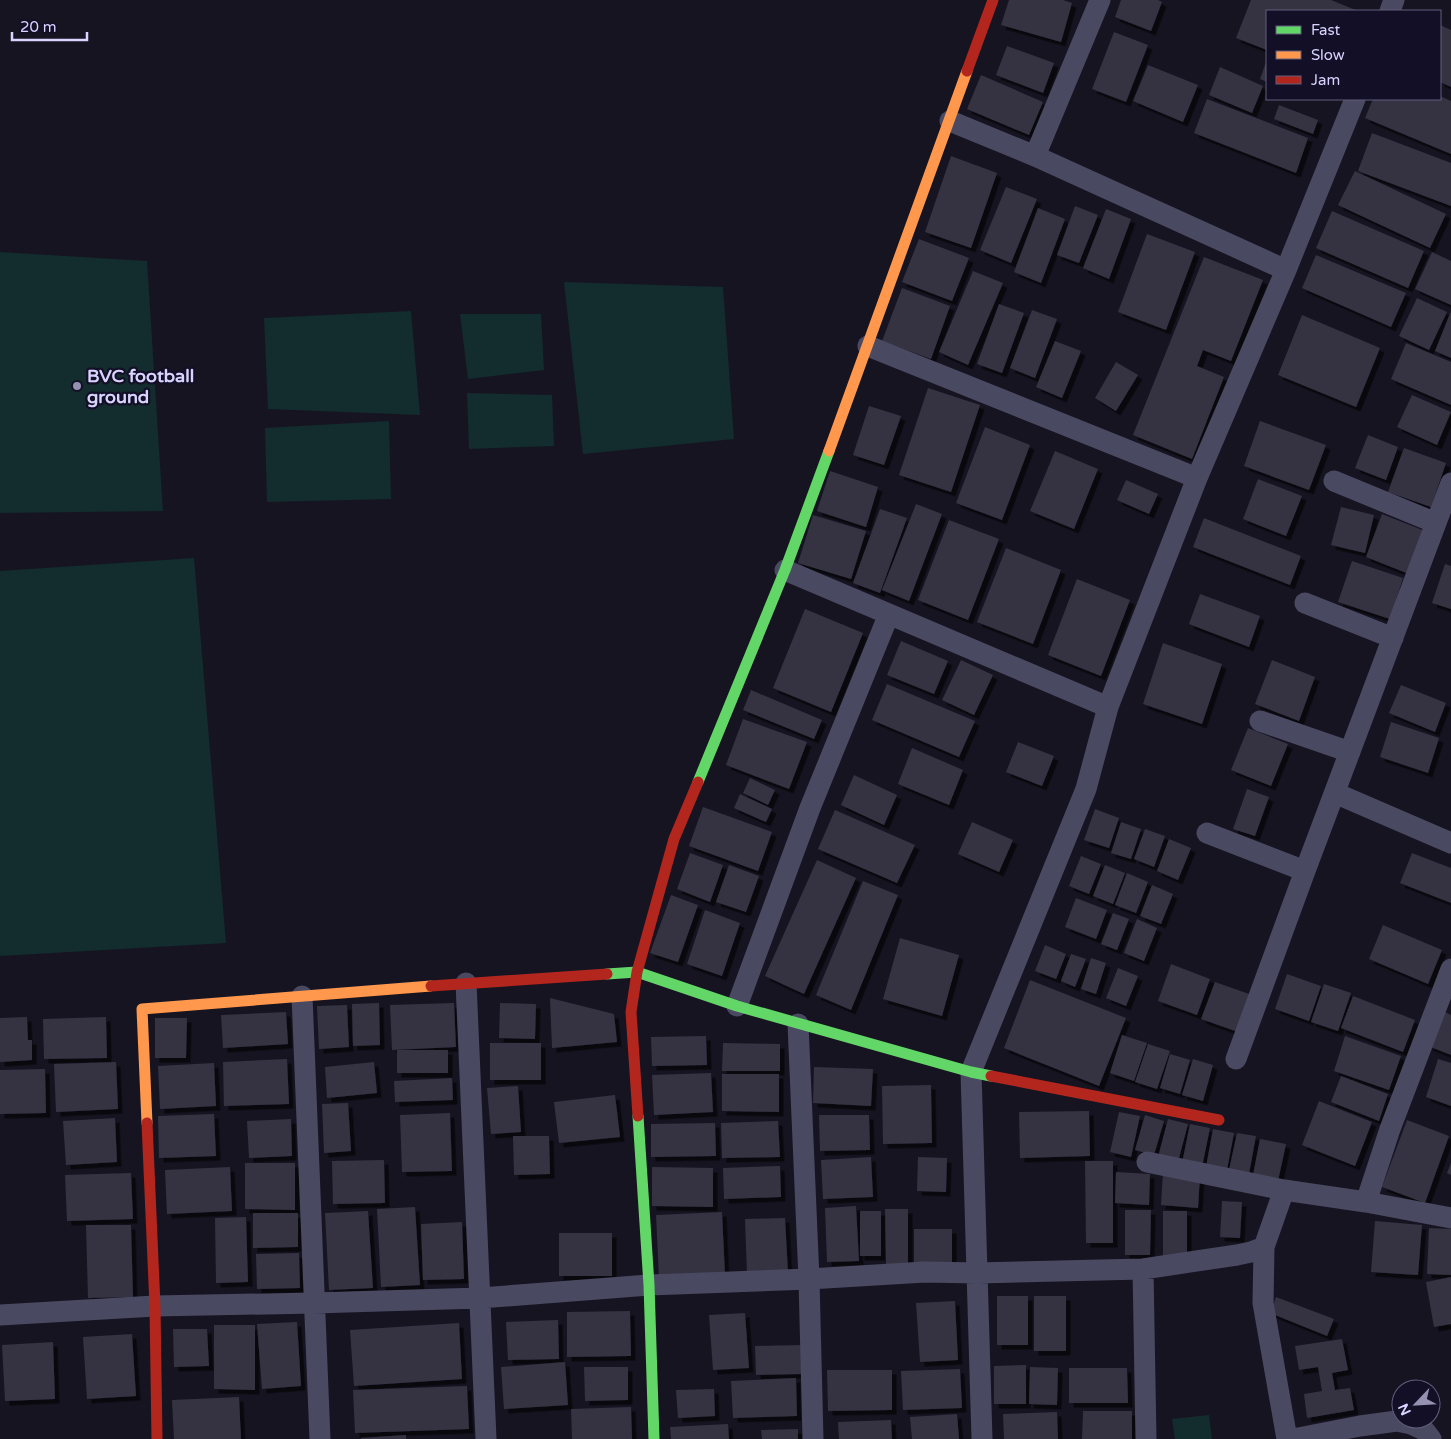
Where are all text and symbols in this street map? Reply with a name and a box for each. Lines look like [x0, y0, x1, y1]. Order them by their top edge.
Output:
scale bar [12, 10, 88, 42]
legend [1266, 10, 1441, 100]
text: 20 m [20, 18, 57, 36]
text: Fast [1311, 21, 1341, 39]
text: Slow [1311, 46, 1345, 64]
text: Jam [1311, 71, 1340, 89]
place label: BVC football ground [87, 365, 194, 408]
marker: BVC football ground [71, 380, 83, 392]
north arrow [1391, 1379, 1441, 1429]
text: N [1395, 1401, 1415, 1418]

